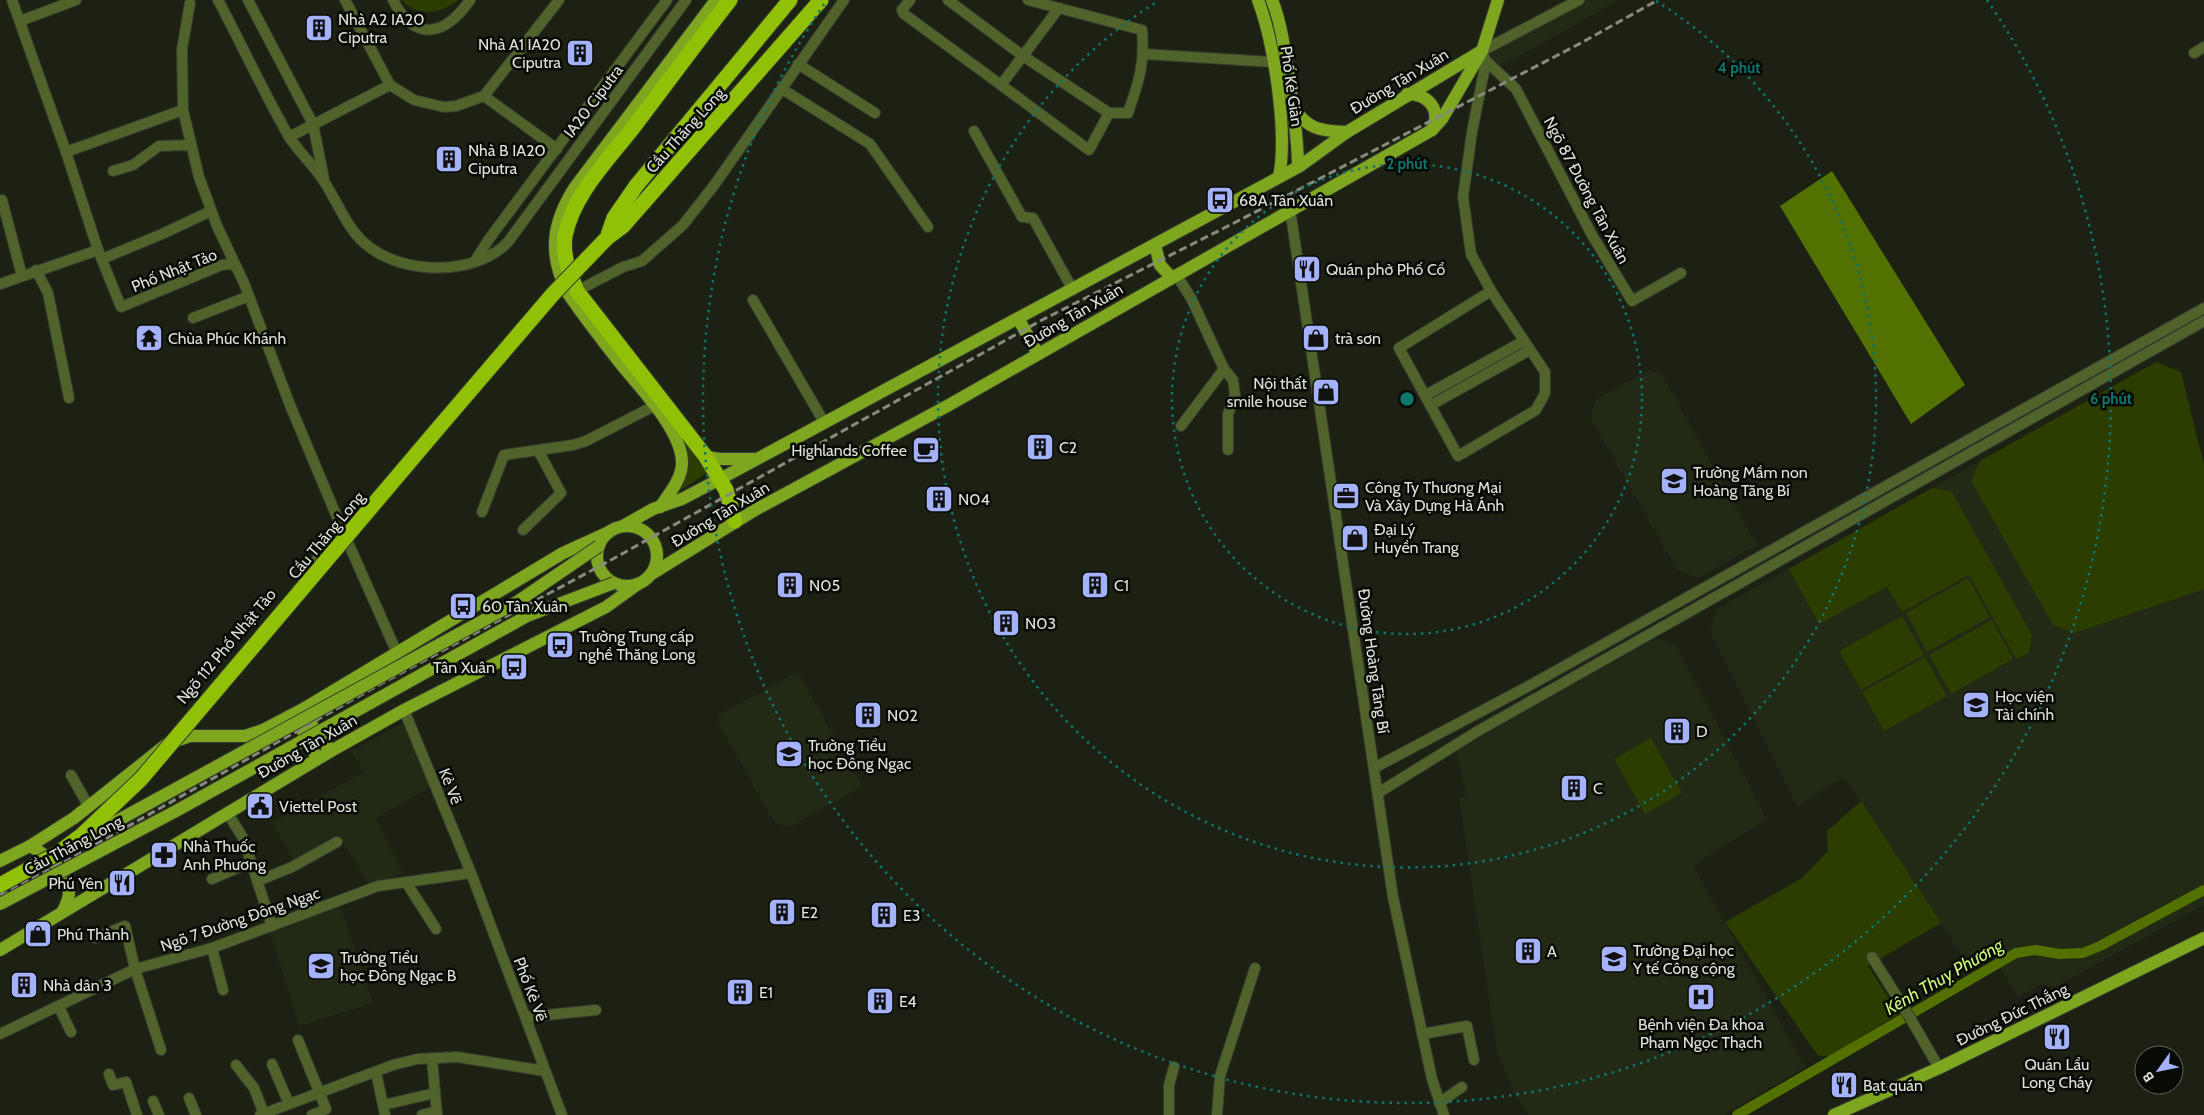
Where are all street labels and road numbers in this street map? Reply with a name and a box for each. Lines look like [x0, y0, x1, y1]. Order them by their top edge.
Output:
street label: Phố Kẻ Giàn [1276, 45, 1307, 128]
street label: Đường Tân Xuân [1347, 45, 1452, 118]
street label: IA20 Ciputra [560, 61, 627, 141]
street label: Cầu Thăng Long [642, 83, 729, 177]
street label: Ngõ 87 Đường Tân Xuân [1540, 113, 1633, 267]
street label: Phố Nhật Tảo [129, 245, 220, 296]
street label: Đường Tân Xuân [1020, 279, 1126, 351]
street label: Đường Tân Xuân [668, 478, 773, 551]
street label: Cầu Thăng Long [284, 487, 369, 583]
street label: Ngõ 112 Phố Nhật Tảo [173, 585, 280, 708]
street label: Đường Hoàng Tăng Bí [1354, 587, 1393, 735]
street label: Đường Tân Xuân [254, 710, 360, 782]
street label: Kẻ Vẽ [435, 765, 466, 807]
street label: Cầu Thăng Long [21, 811, 126, 879]
street label: Ngõ 7 Đường Đông Ngạc [158, 883, 322, 956]
street label: Phố Kẻ Vẽ [510, 954, 551, 1024]
street label: Đường Đức Thắng [1953, 979, 2072, 1050]

